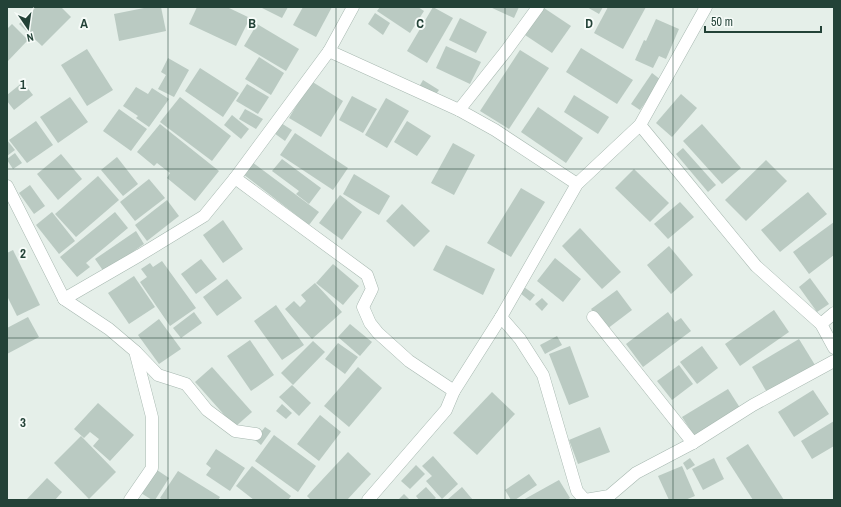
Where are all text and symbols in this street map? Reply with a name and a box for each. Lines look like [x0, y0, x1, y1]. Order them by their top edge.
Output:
north arrow [8, 8, 48, 48]
scale bar [705, 8, 821, 34]
text: 50 m [711, 14, 733, 30]
text: A [80, 15, 88, 32]
text: B [248, 15, 256, 32]
text: C [416, 15, 424, 32]
text: D [585, 15, 593, 32]
text: N [26, 30, 35, 45]
text: 1 [20, 76, 26, 93]
text: 2 [20, 245, 26, 262]
text: 3 [20, 414, 26, 431]

